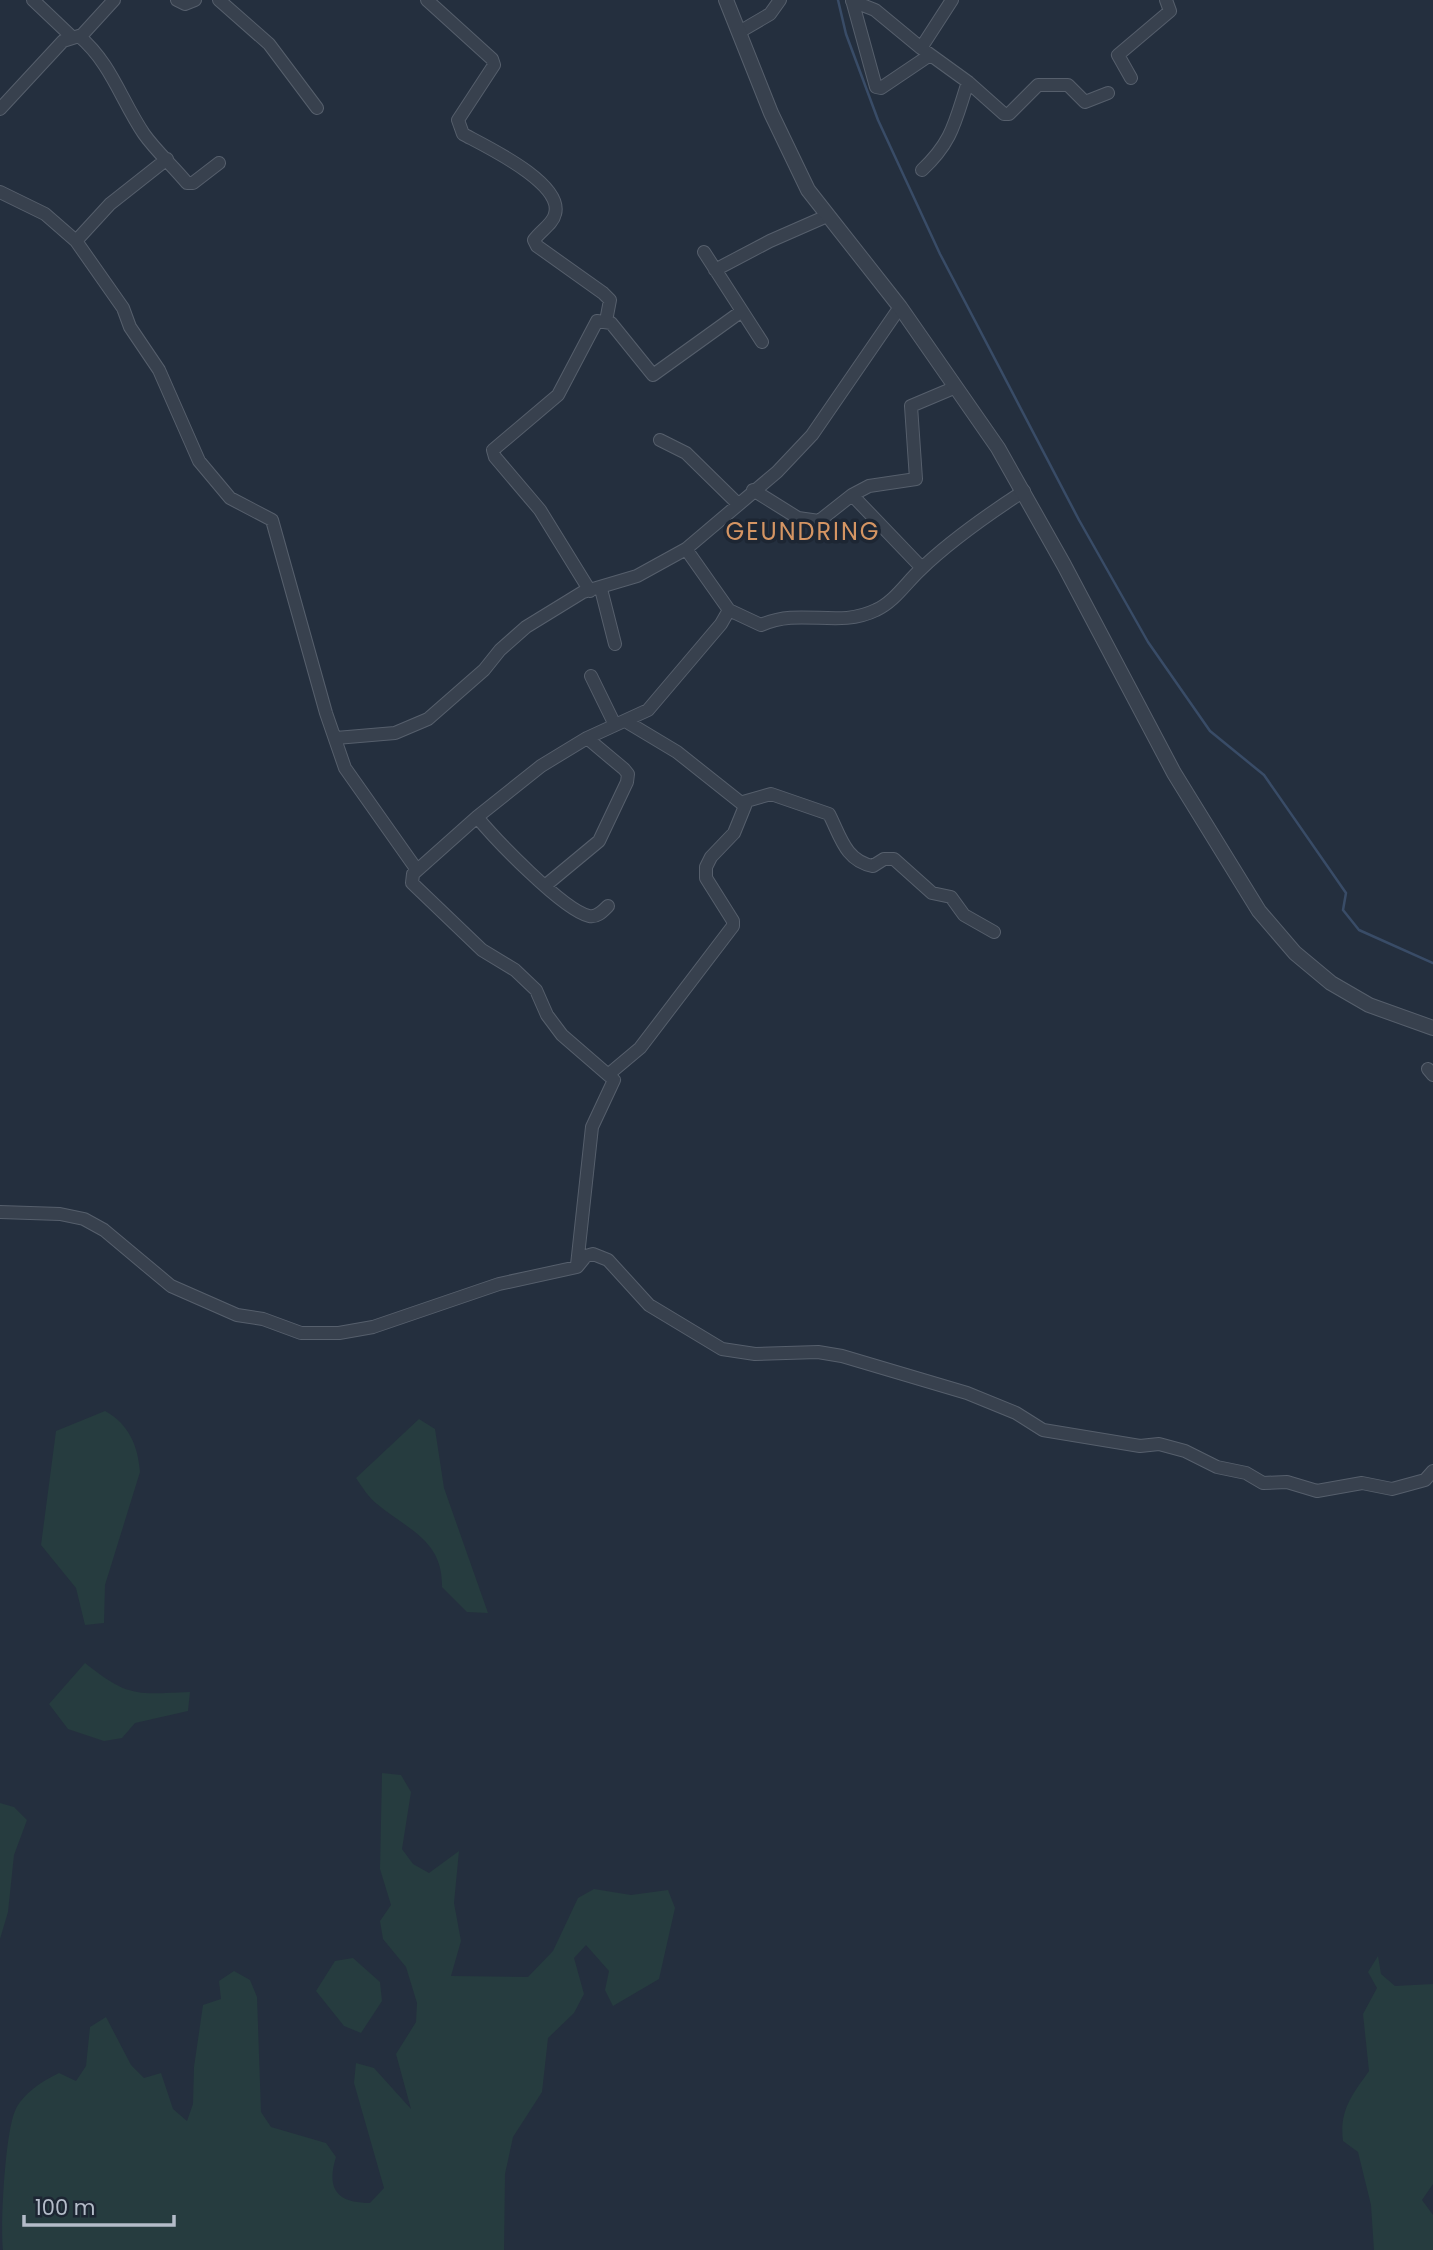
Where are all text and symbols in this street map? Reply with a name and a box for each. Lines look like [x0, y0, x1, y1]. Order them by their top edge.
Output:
district label: GEUNDRING [725, 515, 881, 548]
scale bar [24, 2184, 175, 2228]
text: 100 m [35, 2193, 95, 2222]

